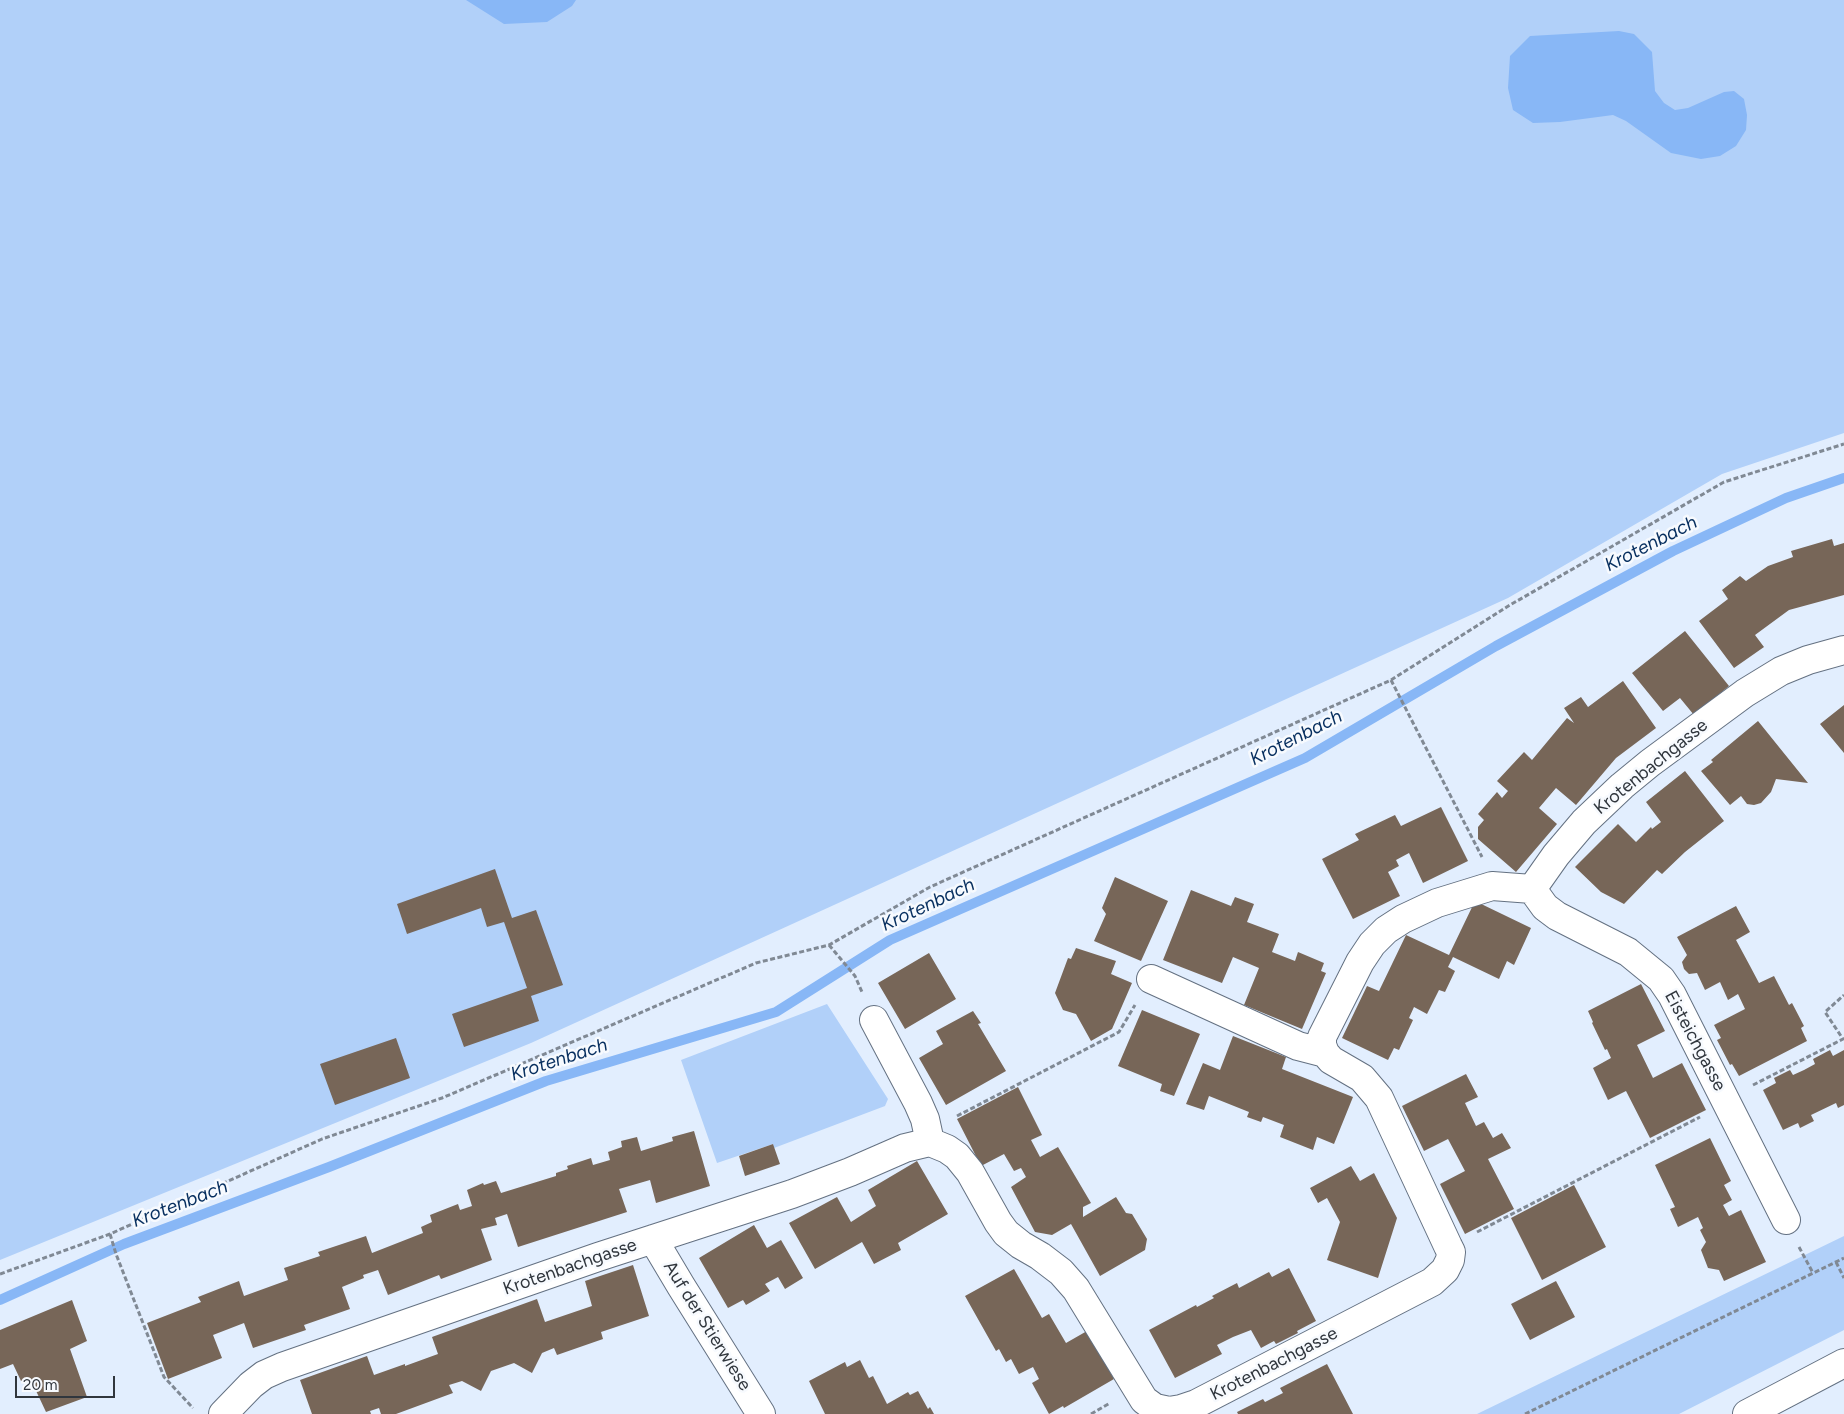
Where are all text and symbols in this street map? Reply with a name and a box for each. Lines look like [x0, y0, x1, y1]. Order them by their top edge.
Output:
water label: Krotenbach [1601, 511, 1701, 577]
water label: Krotenbach [1246, 705, 1346, 771]
street label: Krotenbachgasse [1590, 715, 1712, 819]
water label: Krotenbach [878, 873, 978, 937]
street label: Eisteichgasse [1660, 987, 1730, 1095]
water label: Krotenbach [508, 1034, 610, 1086]
water label: Krotenbach [129, 1175, 231, 1233]
street label: Krotenbachgasse [500, 1234, 640, 1300]
street label: Auf der Stierwiese [658, 1257, 756, 1395]
street label: Krotenbachgasse [1207, 1323, 1341, 1405]
scale bar [18, 1366, 118, 1398]
text: 20 m [23, 1376, 57, 1394]

